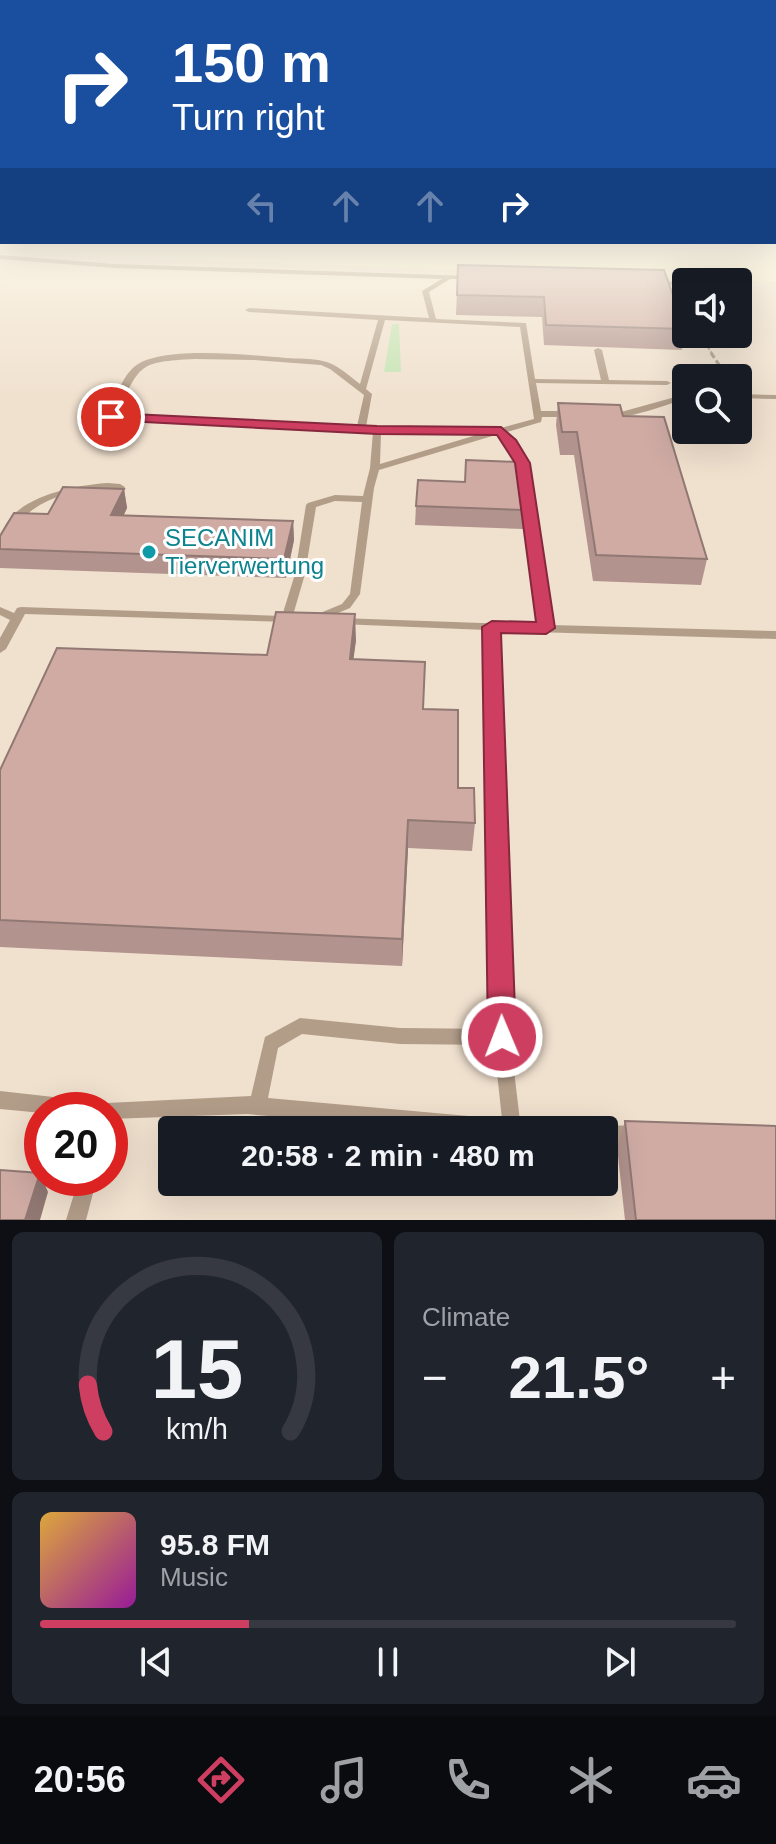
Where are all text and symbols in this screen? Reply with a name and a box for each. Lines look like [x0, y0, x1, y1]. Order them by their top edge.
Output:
text: 150 m [172, 31, 331, 94]
icon: right [40, 32, 144, 136]
text: Turn right [172, 97, 325, 138]
icon: left [240, 184, 284, 228]
icon: ahead [324, 184, 368, 228]
icon: ahead [408, 184, 452, 228]
icon: right [492, 184, 536, 228]
map controls [672, 268, 752, 444]
button: sound [672, 268, 752, 348]
button: search [672, 364, 752, 444]
pin [77, 383, 145, 451]
icon: arrive [89, 395, 133, 439]
place label: SECANIM Tierverwertung [165, 524, 324, 579]
marker: SECANIM Tierverwertung [140, 543, 158, 561]
position arrow [460, 995, 544, 1079]
speed limit sign: 20 [24, 1092, 128, 1196]
text: 20:58 · 2 min · 480 m [241, 1139, 535, 1172]
text: Climate [422, 1302, 510, 1332]
text: 15 [151, 1323, 243, 1416]
text: 21.5° [509, 1344, 649, 1411]
text: − [422, 1353, 448, 1402]
text: + [710, 1353, 736, 1402]
text: km/h [166, 1413, 228, 1445]
text: 95.8 FM [160, 1528, 270, 1561]
text: Music [160, 1562, 228, 1592]
icon: previous [134, 1640, 178, 1684]
icon: pause [366, 1640, 410, 1684]
icon: next [598, 1640, 642, 1684]
icon: directions [193, 1752, 249, 1808]
icon: music [316, 1752, 372, 1808]
icon: phone [440, 1752, 496, 1808]
icon: climate [563, 1752, 619, 1808]
icon: car [686, 1752, 742, 1808]
text: 20:56 [34, 1759, 126, 1800]

